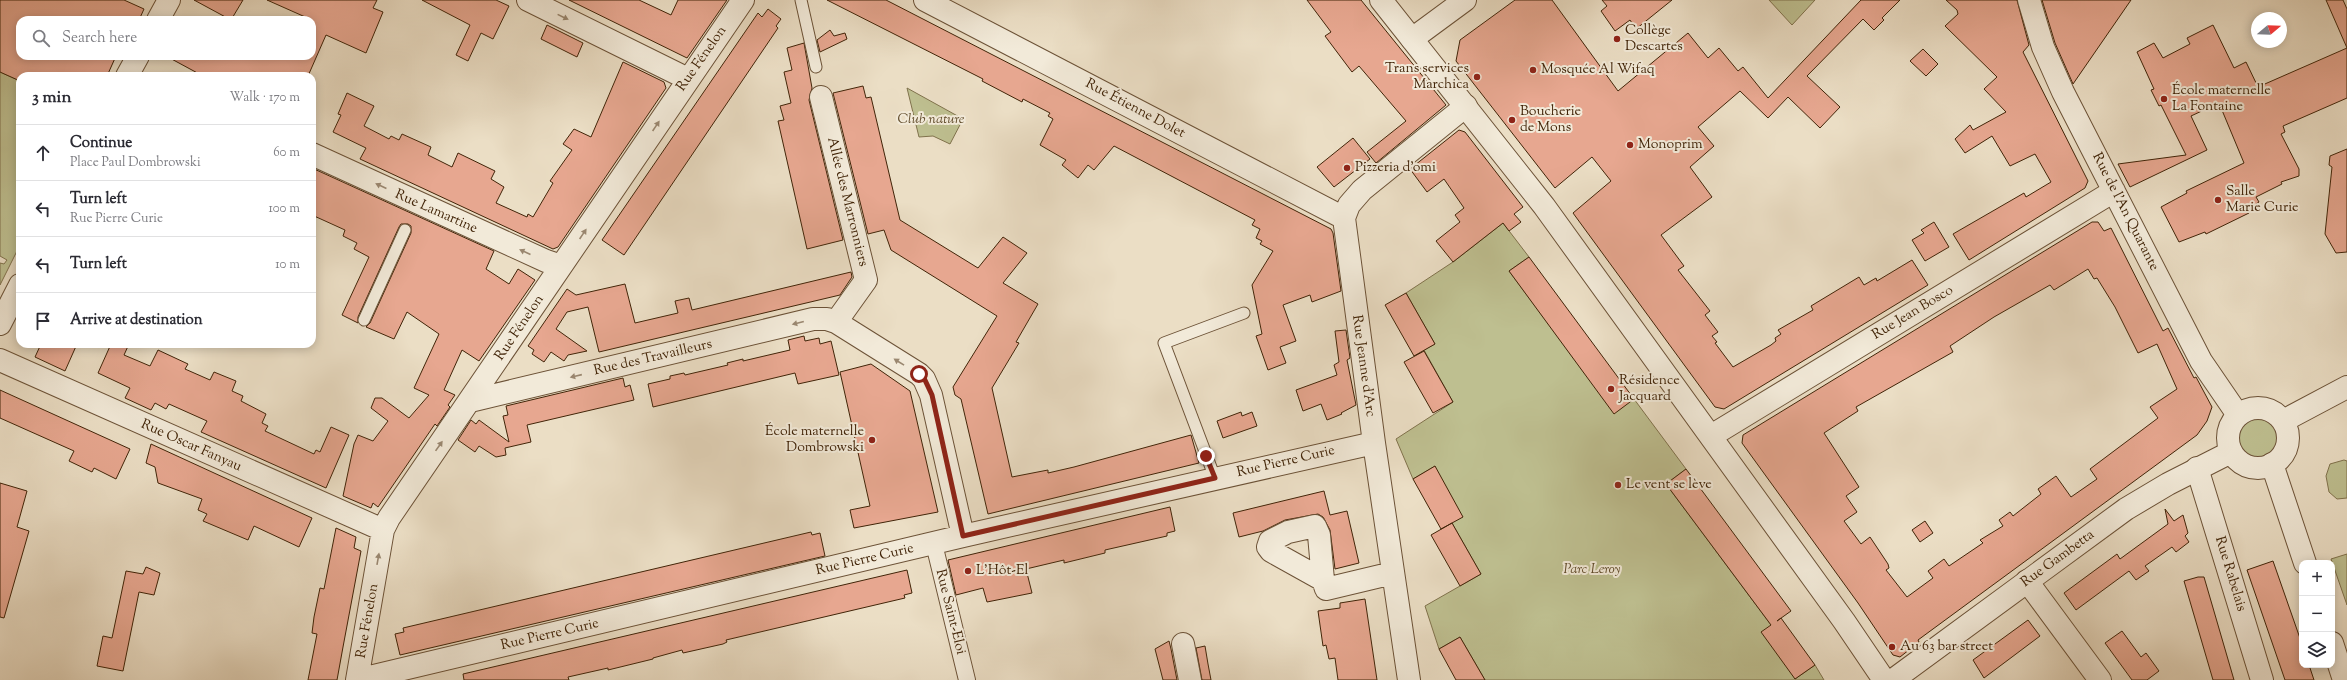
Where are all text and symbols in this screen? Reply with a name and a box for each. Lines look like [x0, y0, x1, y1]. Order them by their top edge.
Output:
north arrow [2251, 12, 2287, 48]
one-way arrow [557, 14, 569, 20]
search box [16, 16, 316, 60]
place label: Collège Descartes [1625, 21, 1683, 57]
street label: Rue Fénelon [672, 22, 732, 96]
icon: search [30, 27, 52, 49]
text: Search here [62, 28, 137, 49]
marker: Collège Descartes [1612, 34, 1622, 44]
place label: Trans services Marchica [1385, 59, 1470, 95]
place label: Mosquée Al Wifaq [1541, 60, 1655, 80]
marker: Mosquée Al Wifaq [1528, 65, 1538, 75]
marker: Trans services Marchica [1472, 72, 1482, 82]
street label: Rue Étienne Dolet [1082, 74, 1189, 144]
place label: École maternelle La Fontaine [2172, 81, 2271, 117]
text: 3 min [32, 86, 71, 110]
text: Walk · 170 m [230, 89, 300, 107]
marker: École maternelle La Fontaine [2159, 94, 2169, 104]
place label: Boucherie de Mons [1520, 102, 1581, 138]
park label: Club nature [898, 110, 965, 130]
marker: Boucherie de Mons [1507, 115, 1517, 125]
one-way arrow [652, 121, 660, 131]
text: Continue [70, 133, 132, 154]
street label: Allée des Marronniers [821, 135, 873, 269]
place label: Monoprim [1638, 135, 1703, 155]
marker: Monoprim [1625, 140, 1635, 150]
icon: ahead [32, 142, 54, 164]
text: 60 m [273, 144, 300, 162]
street label: Rue de l'An Quarante [2087, 149, 2163, 275]
text: Place Paul Dombrowski [70, 154, 201, 172]
place label: Pizzeria d'omi [1355, 158, 1436, 178]
marker: Pizzeria d'omi [1342, 163, 1352, 173]
place label: Salle Marie Curie [2226, 182, 2299, 218]
one-way arrow [375, 183, 387, 189]
street label: Rue Lamartine [391, 185, 481, 239]
text: Turn left [70, 189, 127, 210]
marker: Salle Marie Curie [2213, 195, 2223, 205]
icon: left [32, 198, 54, 220]
text: 100 m [268, 200, 300, 218]
text: Rue Pierre Curie [70, 210, 163, 228]
one-way arrow [579, 228, 587, 239]
one-way arrow [519, 249, 530, 255]
icon: left [32, 254, 54, 276]
text: Turn left [70, 254, 127, 275]
text: 10 m [275, 256, 300, 274]
street label: Rue Jean Bosco [1869, 281, 1958, 345]
street label: Rue Fénelon [491, 291, 549, 365]
icon: arrive [32, 310, 54, 332]
text: Arrive at destination [70, 310, 203, 331]
street label: Rue Jeanne d'Arc [1346, 314, 1380, 418]
one-way arrow [792, 320, 804, 326]
street label: Rue des Travailleurs [592, 335, 714, 381]
one-way arrow [894, 358, 904, 366]
route start [910, 365, 928, 383]
place label: Résidence Jacquard [1618, 371, 1680, 407]
one-way arrow [570, 373, 582, 379]
marker: Résidence Jacquard [1606, 384, 1616, 394]
street label: Rue Oscar Fanyau [137, 415, 245, 477]
place label: École maternelle Dombrowski [765, 422, 864, 458]
marker: École maternelle Dombrowski [867, 435, 877, 445]
one-way arrow [435, 441, 443, 451]
street label: Rue Pierre Curie [1235, 441, 1337, 483]
route end [1197, 447, 1215, 465]
place label: Le vent se lève [1626, 475, 1712, 495]
marker: Le vent se lève [1613, 480, 1623, 490]
street label: Rue Gambetta [2017, 525, 2099, 593]
street label: Rue Rabelais [2209, 534, 2251, 614]
street label: Rue Pierre Curie [814, 539, 916, 581]
one-way arrow [376, 553, 382, 565]
park label: Parc Leroy [1563, 560, 1621, 580]
map controls [2299, 560, 2335, 668]
button: + [2299, 560, 2335, 596]
place label: L'Hôt-El [976, 561, 1028, 581]
marker: L'Hôt-El [963, 566, 973, 576]
street label: Rue Saint-Eloi [930, 567, 970, 657]
street label: Rue Fénelon [352, 582, 384, 660]
button: − [2299, 596, 2335, 632]
street label: Rue Pierre Curie [499, 614, 601, 656]
button: layers [2299, 632, 2335, 668]
place label: Au 63 bar street [1900, 637, 1993, 657]
marker: Au 63 bar street [1887, 642, 1897, 652]

